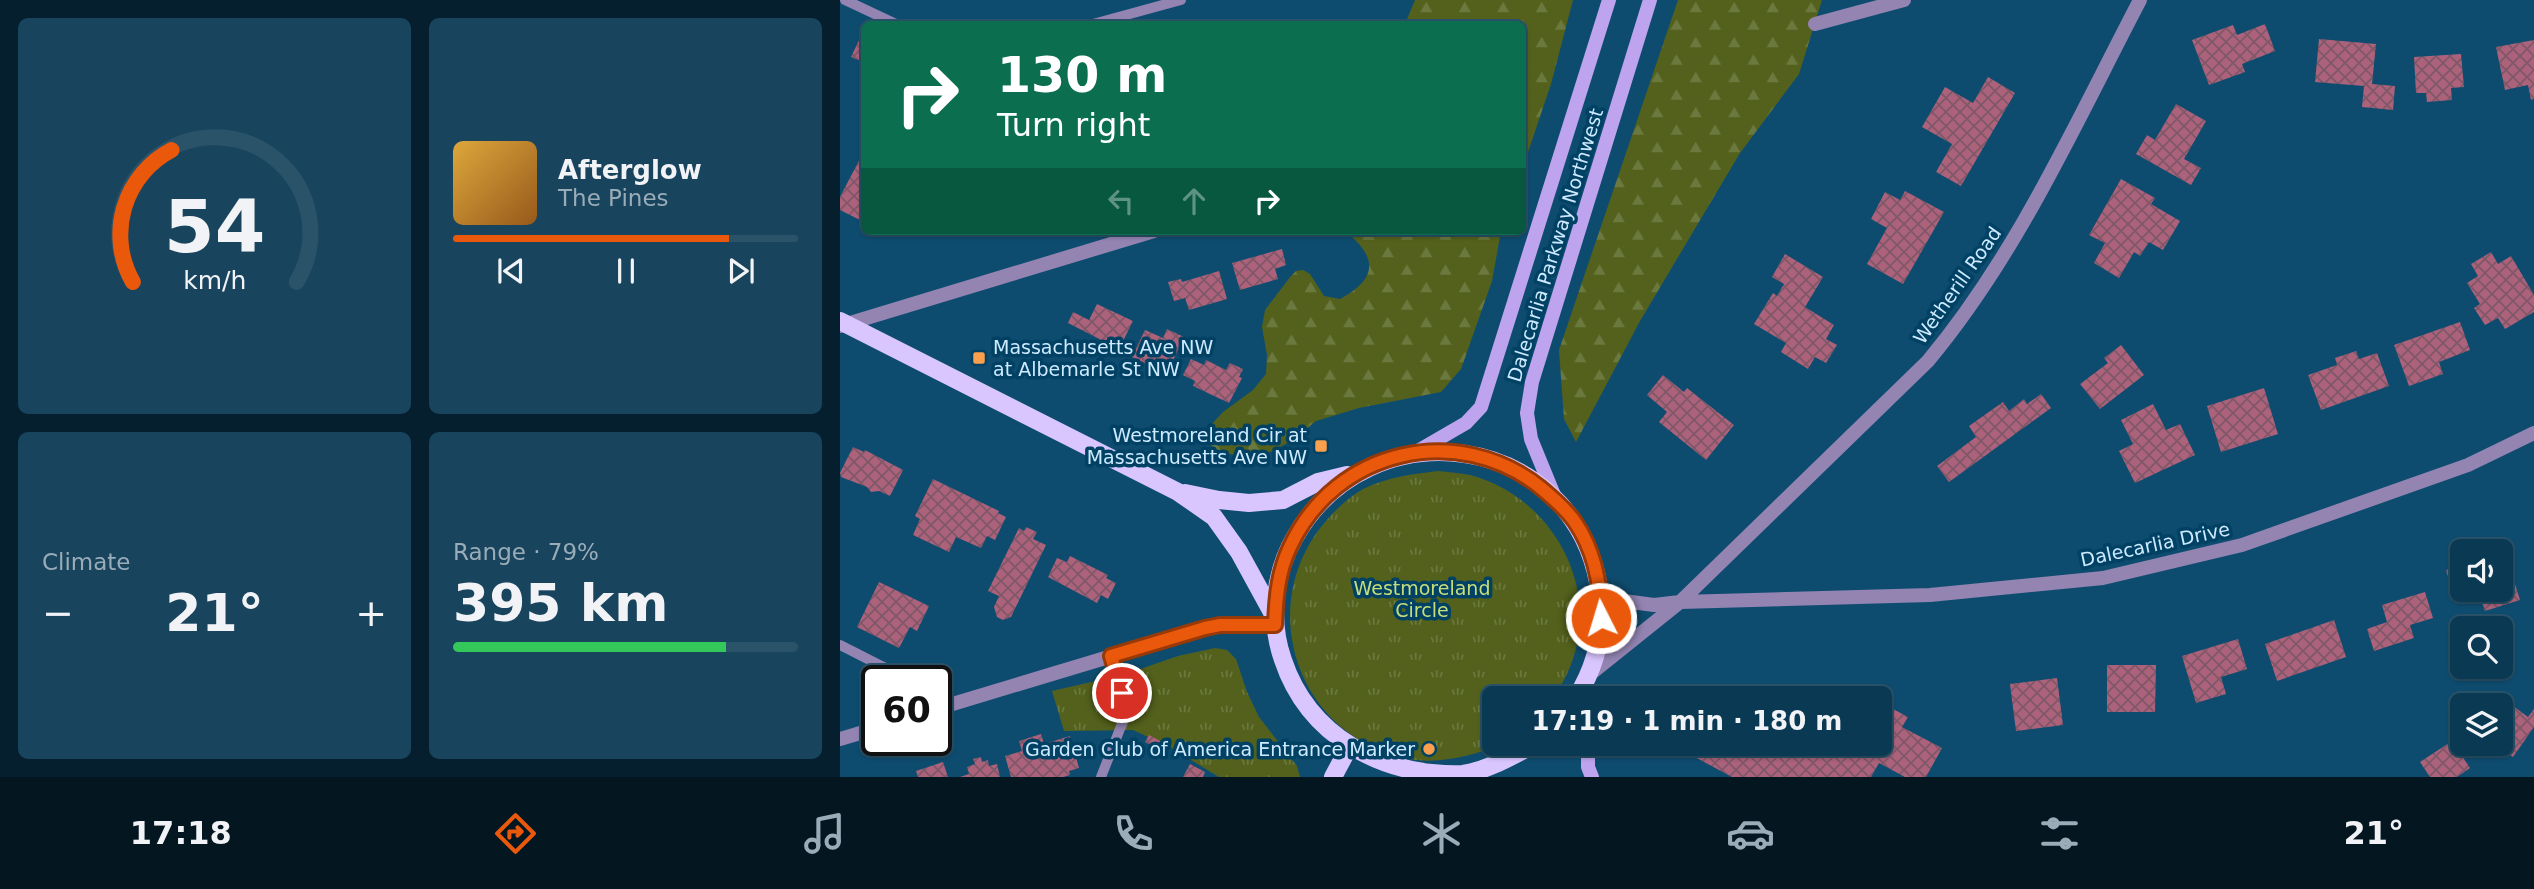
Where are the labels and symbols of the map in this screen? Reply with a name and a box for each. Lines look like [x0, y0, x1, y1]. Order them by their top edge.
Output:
street label: Dalecarlia Parkway Northwest [1503, 106, 1607, 384]
street label: Wetherill Road [1908, 222, 2006, 348]
place label: Massachusetts Ave NW at Albemarle St NW [993, 336, 1214, 380]
marker: Massachusetts Ave NW at Albemarle St NW [971, 350, 987, 366]
place label: Westmoreland Cir at Massachusetts Ave NW [1087, 424, 1307, 468]
marker: Westmoreland Cir at Massachusetts Ave NW [1313, 438, 1329, 454]
street label: Dalecarlia Drive [2078, 517, 2232, 571]
park label: Westmoreland Circle [1354, 577, 1490, 621]
position arrow [1564, 581, 1638, 655]
pin [1092, 663, 1152, 723]
speed limit sign: 60 [861, 665, 952, 756]
place label: Garden Club of America Entrance Marker [1025, 738, 1415, 760]
marker: Garden Club of America Entrance Marker [1421, 741, 1437, 757]

